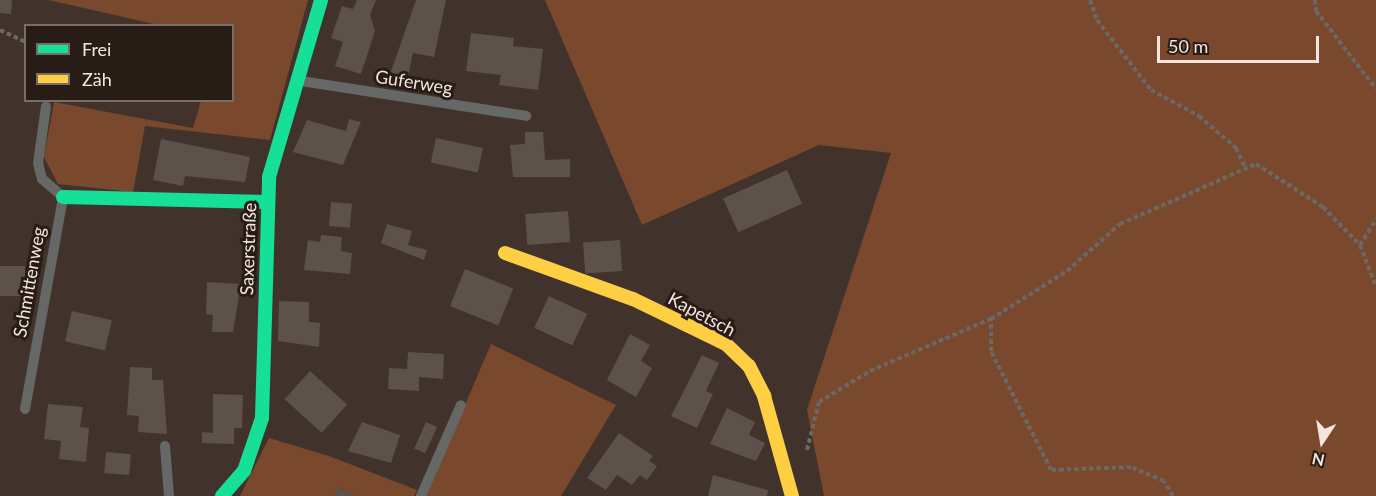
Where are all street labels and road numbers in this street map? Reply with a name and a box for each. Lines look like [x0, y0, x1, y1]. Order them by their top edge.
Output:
street label: Guferweg [374, 65, 454, 99]
street label: Saxerstraße [236, 202, 260, 296]
street label: Schmittenweg [9, 225, 49, 339]
street label: Kapetsch [665, 287, 739, 341]

